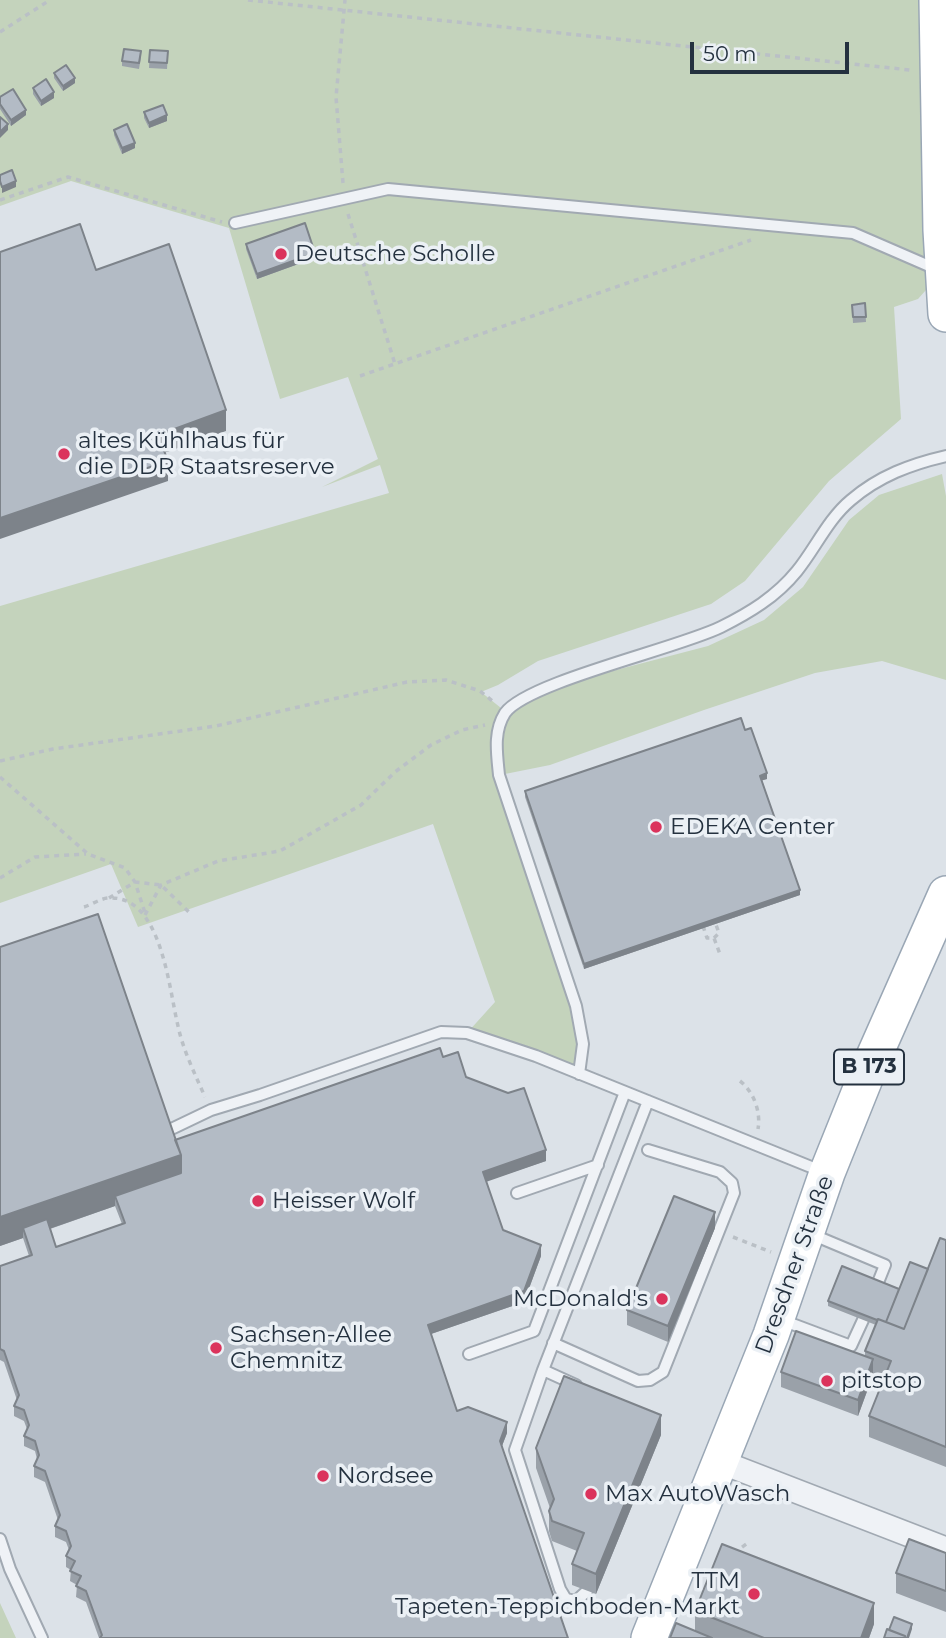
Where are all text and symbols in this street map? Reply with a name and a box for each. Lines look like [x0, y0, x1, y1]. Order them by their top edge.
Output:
scale bar [694, 28, 853, 72]
text: 50 m [703, 41, 757, 66]
place label: Deutsche Scholle [295, 240, 495, 268]
marker: Deutsche Scholle [273, 246, 289, 262]
place label: altes Kühlhaus für die DDR Staatsreserve [78, 427, 335, 481]
marker: altes Kühlhaus für die DDR Staatsreserve [56, 446, 72, 462]
place label: EDEKA Center [670, 813, 835, 841]
marker: EDEKA Center [648, 819, 664, 835]
road number: B 173 [834, 1050, 904, 1084]
street label: Dresdner Straße [750, 1172, 840, 1358]
place label: Heisser Wolf [272, 1187, 415, 1215]
marker: Heisser Wolf [250, 1193, 266, 1209]
place label: McDonald's [513, 1285, 648, 1313]
marker: McDonald's [654, 1291, 670, 1307]
place label: Sachsen-Allee Chemnitz [230, 1321, 392, 1375]
marker: Sachsen-Allee Chemnitz [208, 1340, 224, 1356]
place label: pitstop [841, 1367, 922, 1395]
marker: pitstop [819, 1373, 835, 1389]
place label: Nordsee [337, 1462, 434, 1490]
marker: Nordsee [315, 1468, 331, 1484]
place label: Max AutoWasch [605, 1480, 790, 1508]
marker: Max AutoWasch [583, 1486, 599, 1502]
place label: TTM Tapeten-Teppichboden-Markt [395, 1567, 740, 1621]
marker: TTM Tapeten-Teppichboden-Markt [746, 1586, 762, 1602]

